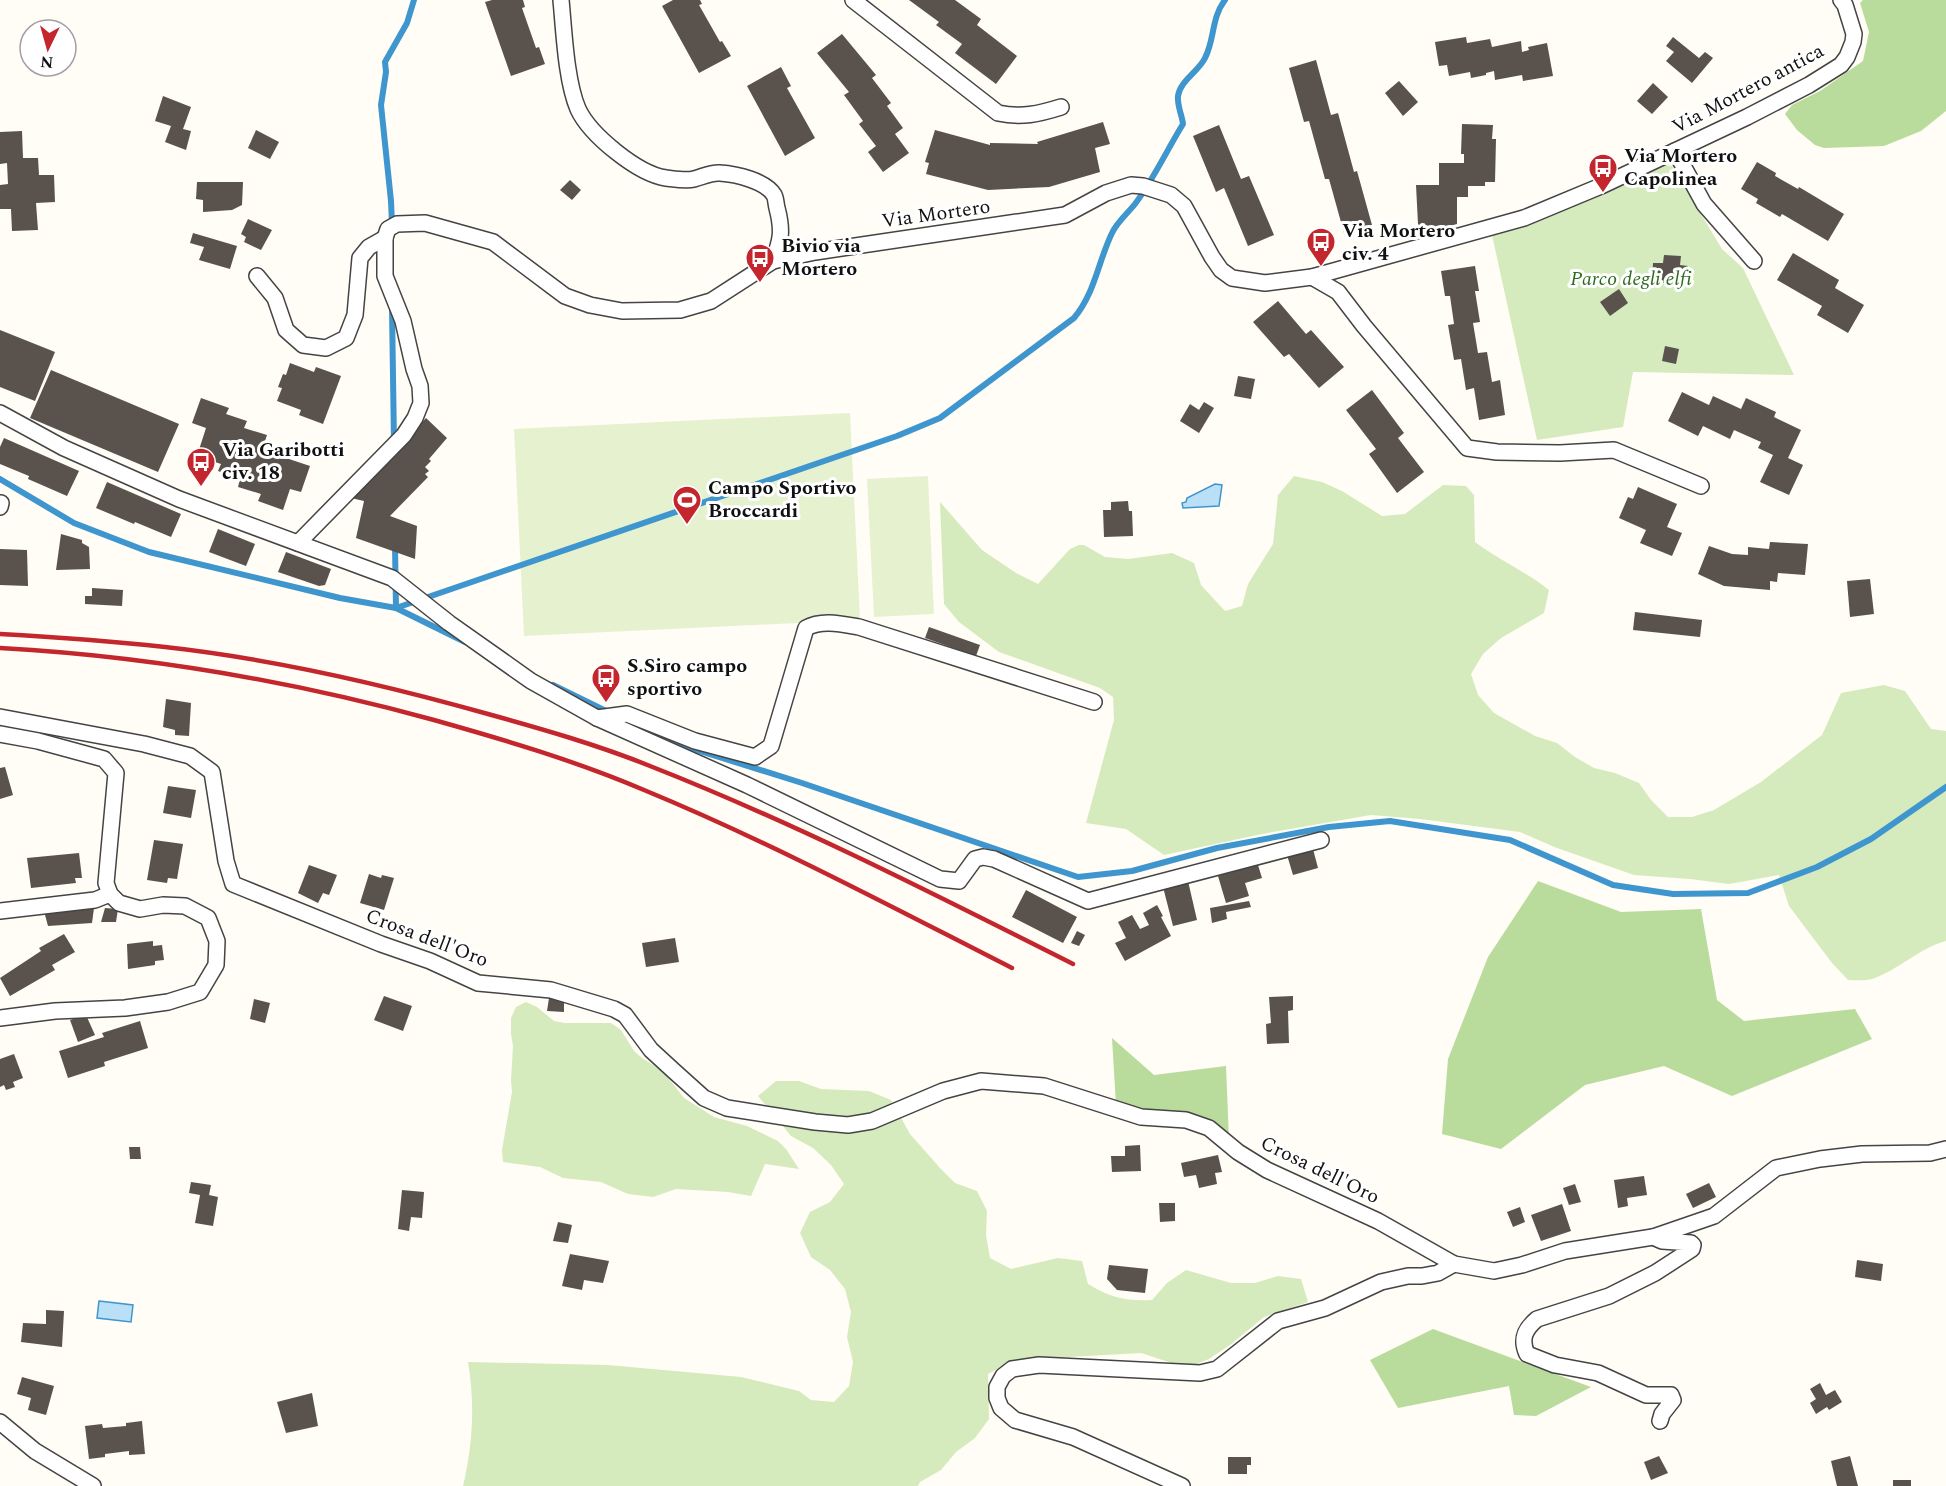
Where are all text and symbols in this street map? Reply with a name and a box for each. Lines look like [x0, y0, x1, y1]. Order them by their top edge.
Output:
north arrow [18, 18, 78, 78]
street label: Via Mortero antica [1667, 36, 1830, 142]
text: N [39, 49, 54, 74]
place label: Via Mortero Capolinea [1624, 141, 1737, 194]
bus stop icon: Via Mortero Capolinea [1587, 152, 1619, 194]
street label: Via Mortero [880, 192, 992, 236]
place label: Via Mortero civ. 4 [1342, 216, 1455, 269]
bus stop icon: Via Mortero civ. 4 [1305, 226, 1337, 268]
place label: Bivio via Mortero [781, 231, 861, 284]
bus stop icon: Bivio via Mortero [744, 242, 776, 284]
park label: Parco degli elfi [1570, 264, 1692, 294]
place label: Via Garibotti civ. 18 [222, 435, 345, 488]
bus stop icon: Via Garibotti civ. 18 [185, 446, 217, 488]
place label: Campo Sportivo Broccardi [708, 473, 856, 526]
sports icon: Campo Sportivo Broccardi [671, 484, 703, 526]
place label: S.Siro campo sportivo [627, 651, 747, 704]
bus stop icon: S.Siro campo sportivo [590, 662, 622, 704]
street label: Crosa dell'Oro [361, 901, 493, 975]
street label: Crosa dell'Oro [1255, 1128, 1385, 1212]

